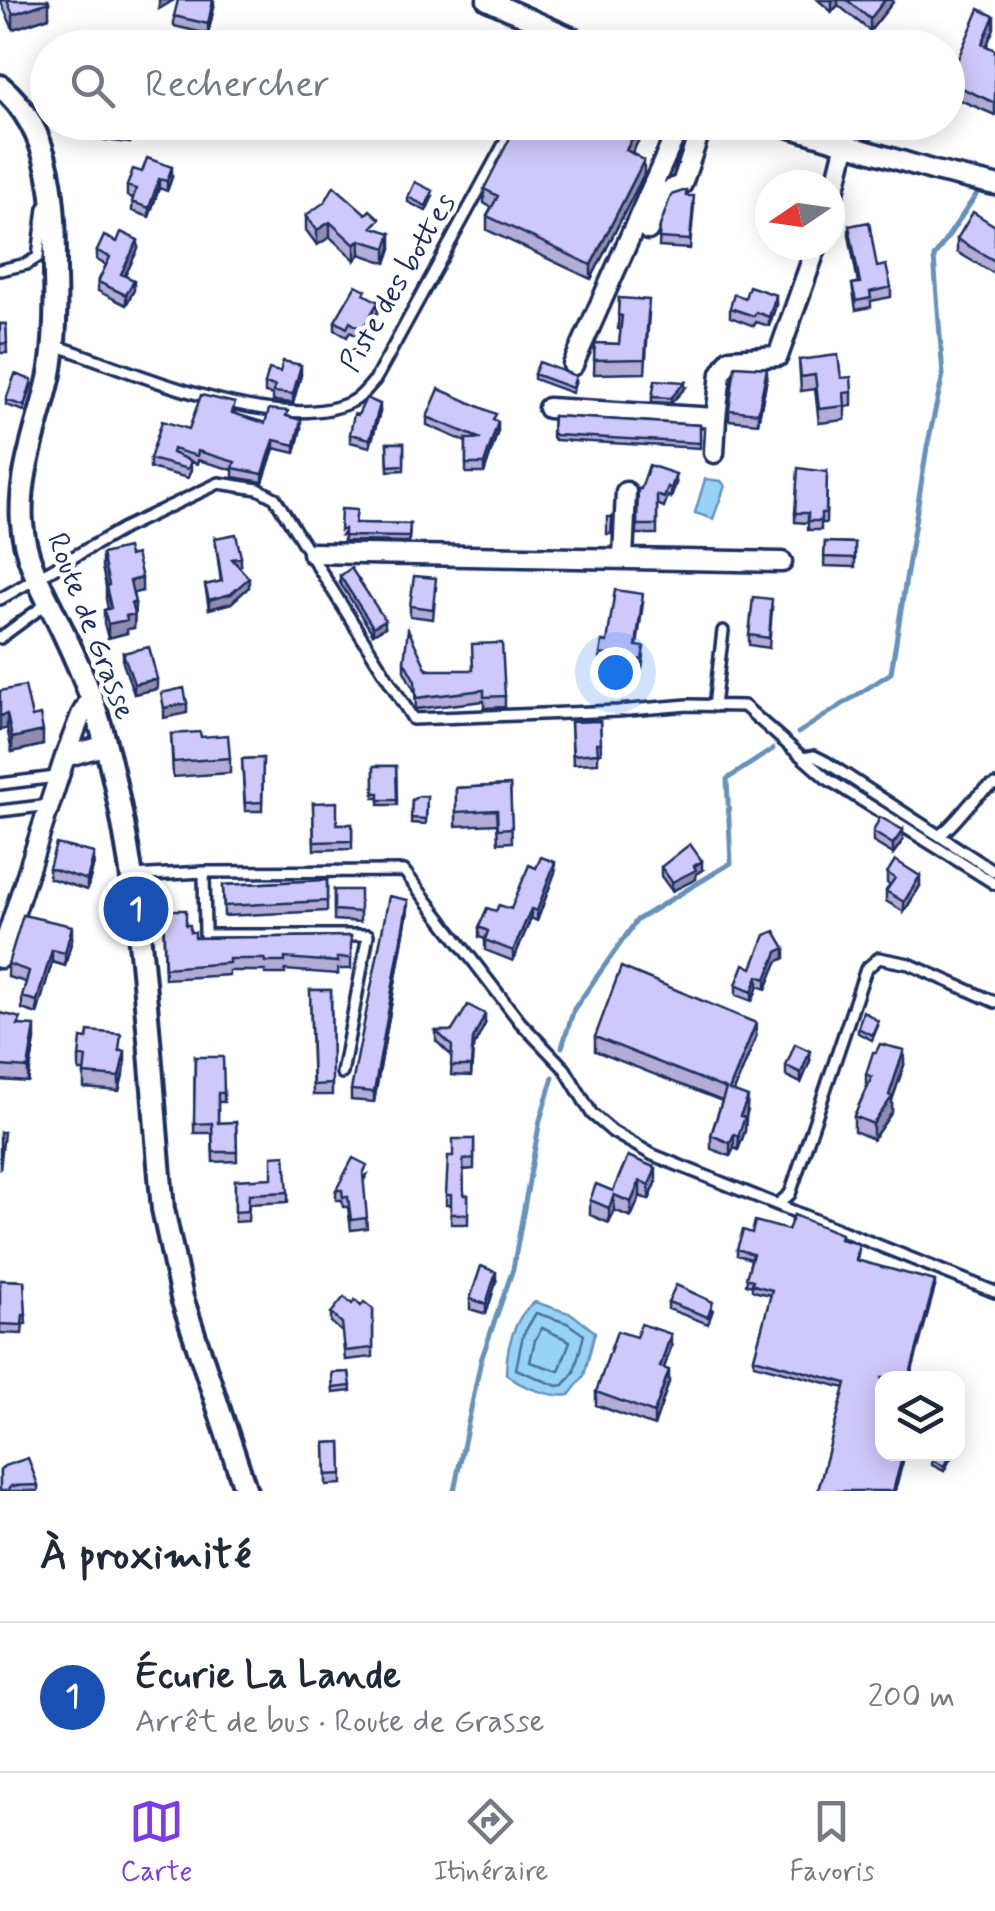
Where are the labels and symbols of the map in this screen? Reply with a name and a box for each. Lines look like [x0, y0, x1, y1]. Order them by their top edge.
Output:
north arrow [755, 170, 845, 260]
street label: Piste des bottes [331, 186, 465, 379]
street label: Route de Grasse [37, 528, 144, 726]
your location [590, 647, 641, 698]
pin: 1 [104, 872, 168, 946]

